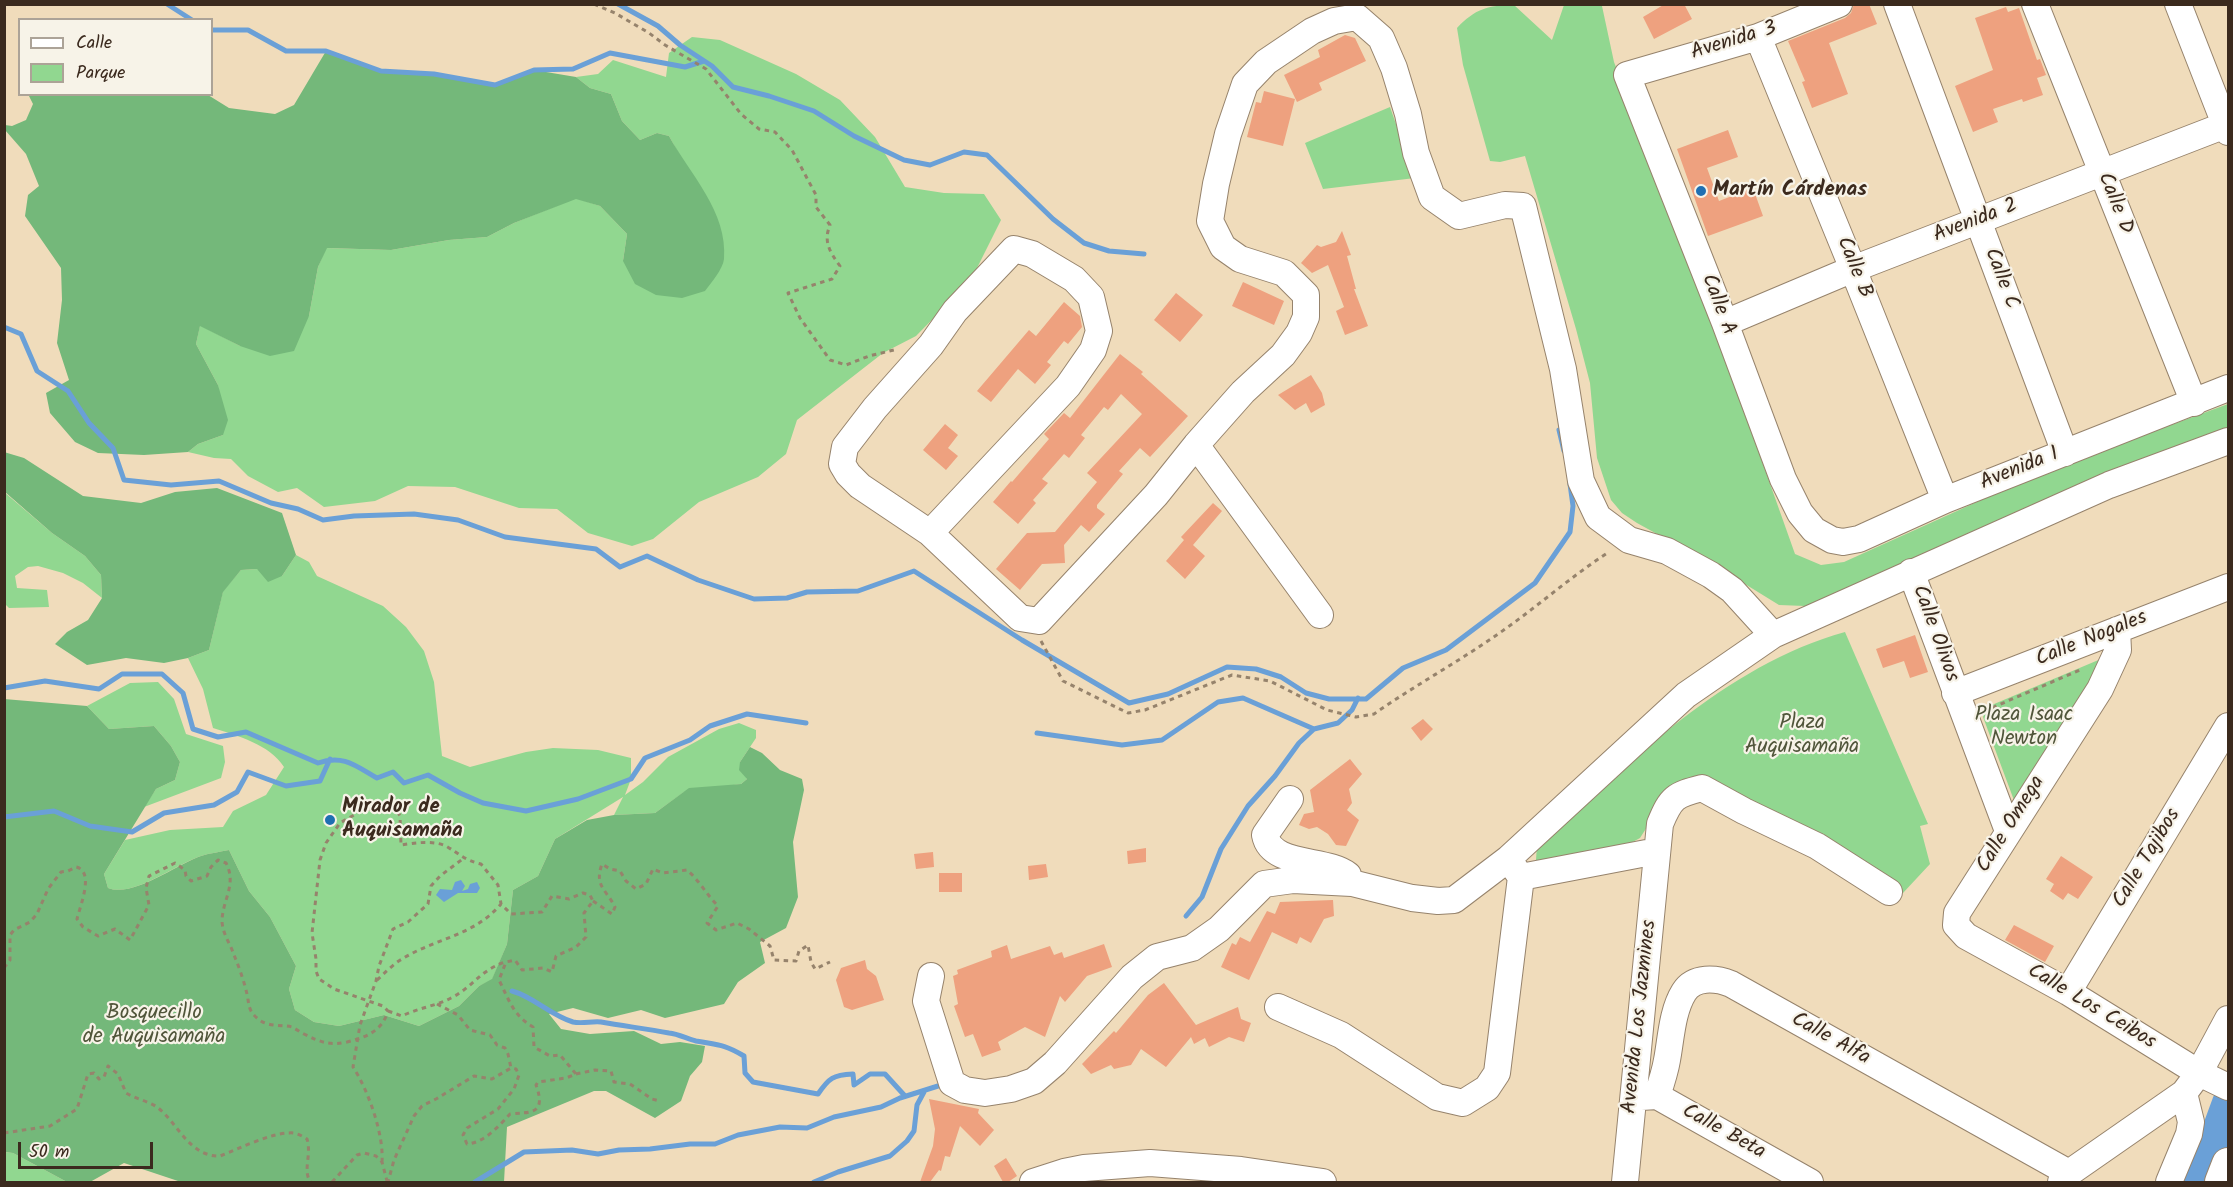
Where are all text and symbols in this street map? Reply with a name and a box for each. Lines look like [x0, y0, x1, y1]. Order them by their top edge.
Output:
street label: Avenida 3 [1688, 17, 1780, 67]
legend [18, 18, 213, 96]
text: Calle [76, 29, 112, 58]
text: Parque [76, 59, 125, 88]
street label: Calle D [2090, 170, 2138, 238]
place label: Martín Cárdenas [1713, 178, 1867, 204]
marker: Martín Cárdenas [1694, 184, 1708, 198]
street label: Avenida 2 [1930, 194, 2022, 250]
street label: Calle B [1829, 234, 1877, 302]
street label: Calle C [1977, 245, 2023, 313]
street label: Calle A [1694, 271, 1740, 339]
street label: Avenida 1 [1977, 443, 2063, 497]
street label: Calle Olivos [1905, 582, 1963, 686]
street label: Calle Nogales [2033, 606, 2151, 674]
park label: Plaza Isaac Newton [1975, 703, 2073, 753]
park label: Plaza Auquisamaña [1745, 711, 1859, 761]
street label: Calle Omega [1972, 772, 2052, 878]
place label: Mirador de Auquisamaña [342, 795, 463, 845]
street label: Calle Tajibos [2108, 805, 2188, 913]
marker: Mirador de Auquisamaña [323, 813, 337, 827]
street label: Avenida Los Jazmines [1618, 919, 1664, 1115]
street label: Calle Los Ceibos [2022, 960, 2160, 1056]
park label: Bosquecillo de Auquisamaña [83, 1001, 225, 1051]
street label: Calle Alfa [1786, 1008, 1874, 1072]
street label: Calle Beta [1677, 1100, 1769, 1166]
scale bar [21, 1130, 156, 1168]
text: 50 m [29, 1138, 69, 1167]

